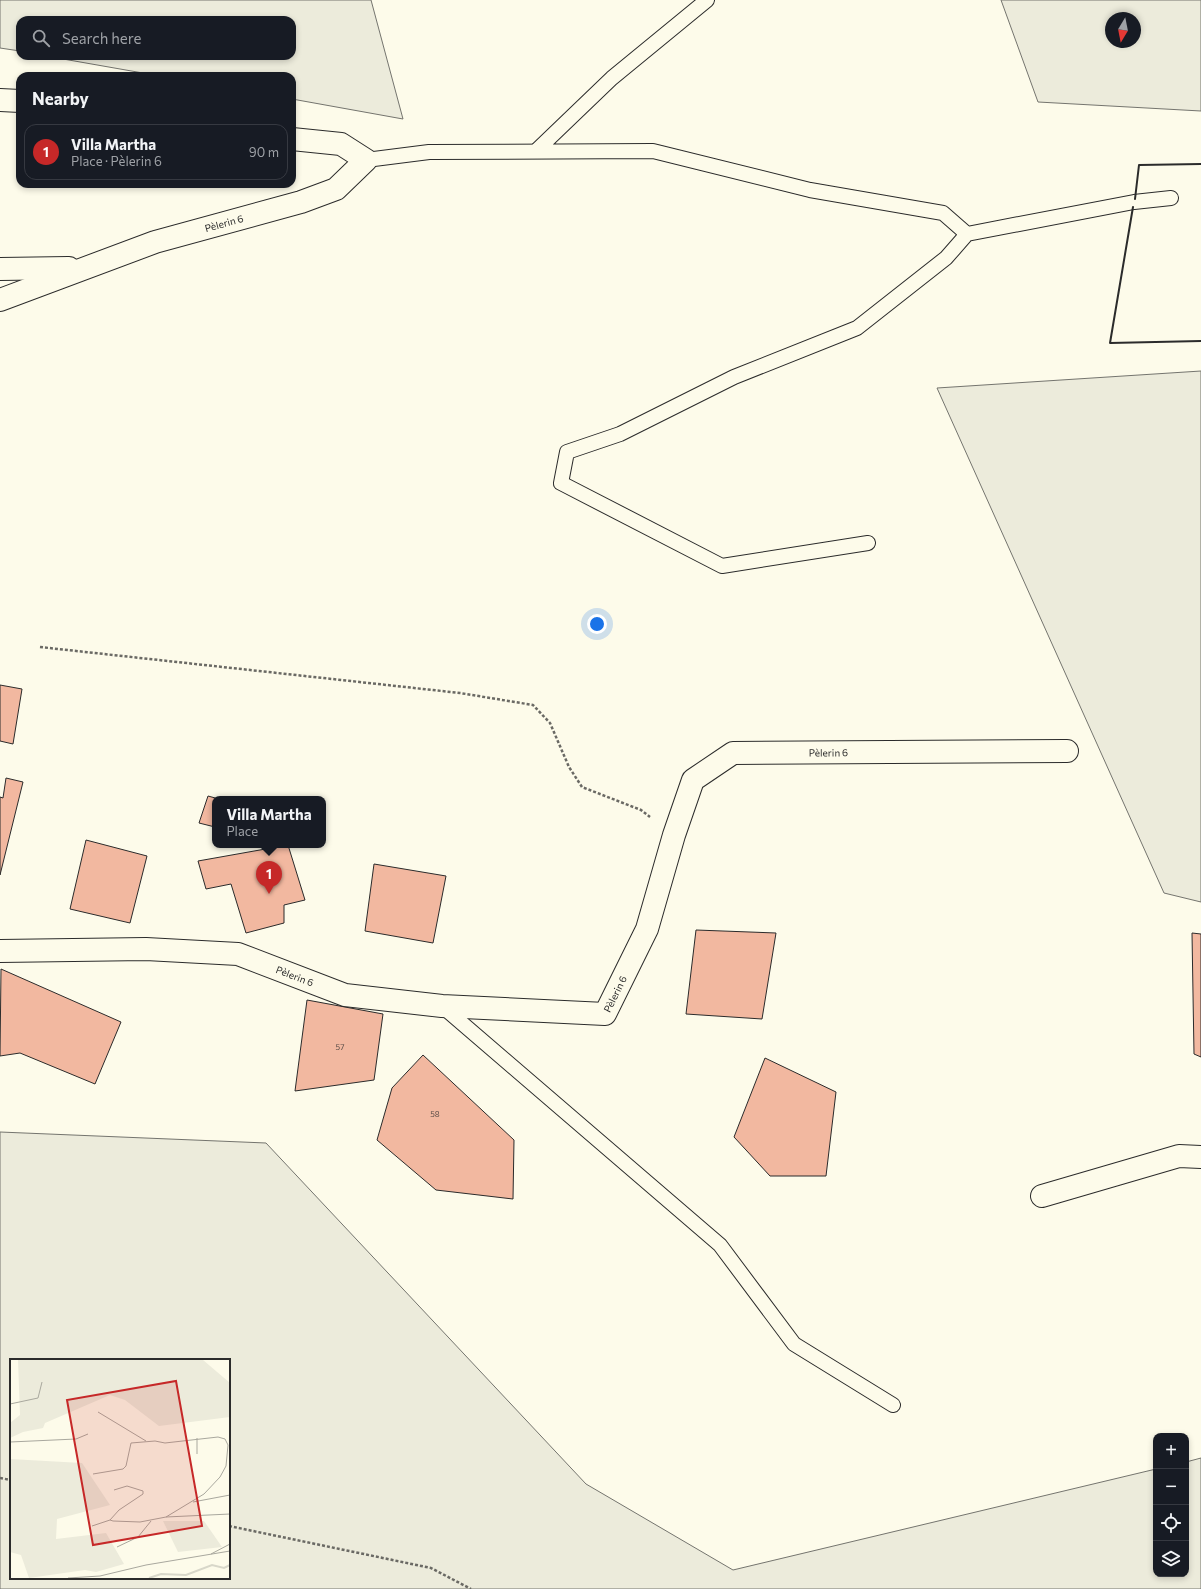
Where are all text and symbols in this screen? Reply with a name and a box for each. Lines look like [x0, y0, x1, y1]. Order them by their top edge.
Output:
north arrow [1105, 12, 1141, 48]
search box [16, 16, 296, 60]
icon: search [30, 27, 52, 49]
text: Search here [62, 29, 141, 47]
text: Nearby [32, 88, 89, 109]
text: Villa Martha [71, 135, 156, 153]
text: 1 [43, 144, 49, 160]
text: 90 m [249, 144, 279, 160]
text: Place · Pèlerin 6 [71, 153, 162, 169]
street label: Pèlerin 6 [203, 212, 245, 234]
your location [587, 614, 607, 634]
street label: Pèlerin 6 [809, 746, 848, 759]
popup [212, 796, 326, 848]
text: Villa Martha [226, 805, 312, 823]
text: Place [226, 823, 258, 839]
pin: 1 [256, 861, 282, 894]
street label: Pèlerin 6 [274, 963, 315, 988]
street label: Pèlerin 6 [601, 973, 629, 1014]
house number: 57 [336, 1042, 344, 1052]
house number: 58 [430, 1109, 440, 1119]
inset map [10, 1359, 230, 1579]
map controls [1153, 1433, 1189, 1577]
button: + [1153, 1433, 1189, 1469]
button: − [1153, 1469, 1189, 1505]
button: locate [1153, 1505, 1189, 1541]
button: layers [1153, 1541, 1189, 1577]

